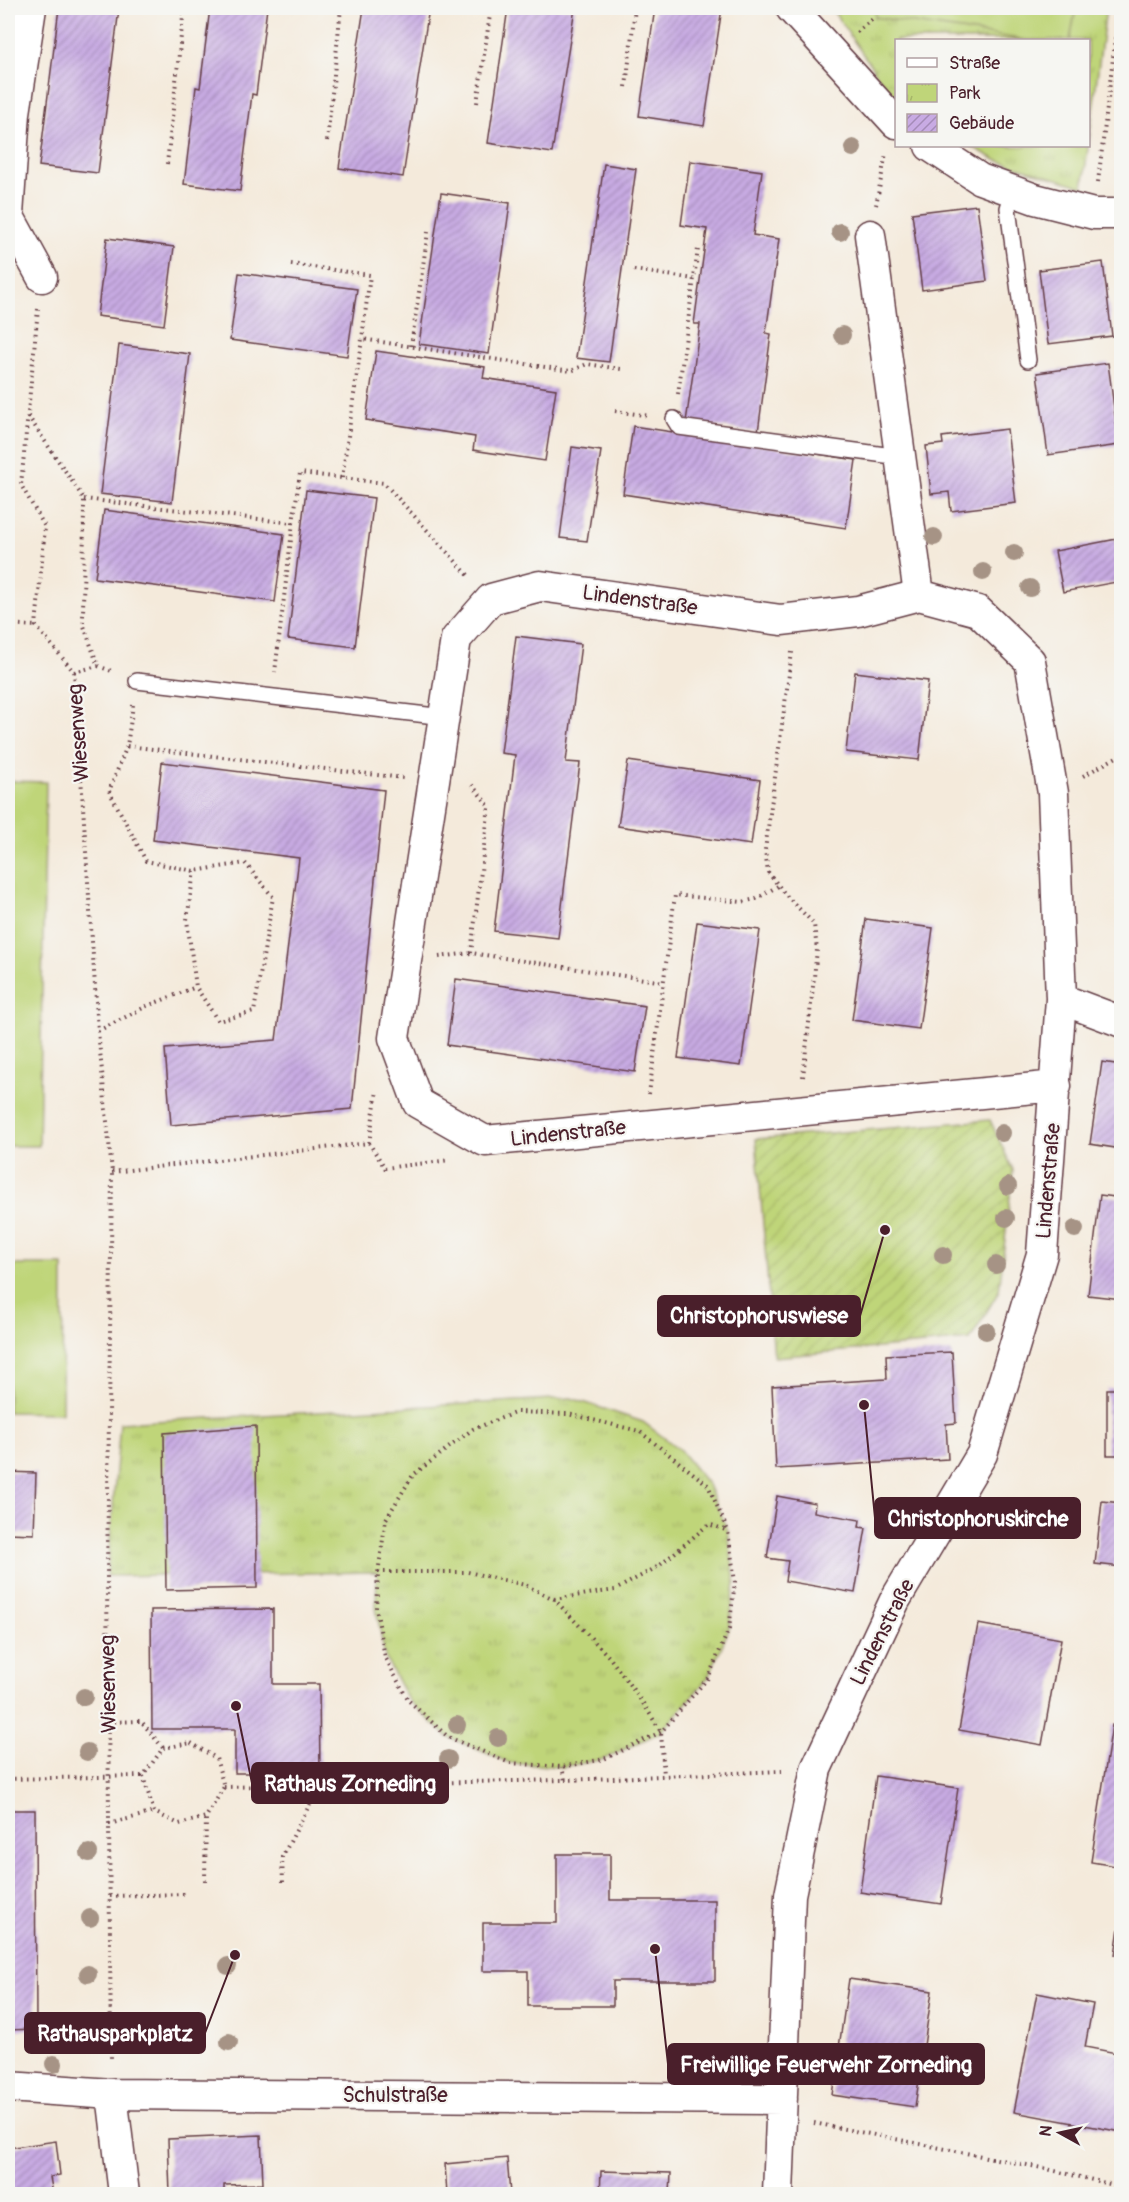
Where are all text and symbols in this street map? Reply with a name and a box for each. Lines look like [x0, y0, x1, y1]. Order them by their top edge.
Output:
legend [895, 39, 1090, 147]
text: Straße [949, 52, 1000, 75]
text: Park [949, 82, 981, 105]
text: Gebäude [949, 112, 1014, 135]
street label: Lindenstraße [581, 579, 700, 622]
street label: Wiesenweg [62, 683, 95, 783]
street label: Lindenstraße [509, 1114, 628, 1153]
street label: Lindenstraße [1030, 1121, 1067, 1240]
callout: Christophoruswiese [658, 1296, 860, 1336]
text: Christophoruswiese [670, 1302, 849, 1330]
callout: Christophoruskirche [875, 1498, 1080, 1538]
text: Christophoruskirche [888, 1505, 1070, 1533]
street label: Lindenstraße [844, 1574, 921, 1690]
street label: Wiesenweg [94, 1635, 123, 1733]
callout: Rathaus Zorneding [252, 1763, 448, 1803]
text: Rathaus Zorneding [264, 1770, 436, 1798]
callout: Rathausparkplatz [25, 2013, 205, 2053]
text: Rathausparkplatz [37, 2020, 193, 2048]
callout: Freiwillige Feuerwehr Zorneding [668, 2044, 984, 2084]
text: Freiwillige Feuerwehr Zorneding [680, 2051, 972, 2079]
street label: Schulstraße [342, 2082, 448, 2109]
north arrow [1030, 2103, 1090, 2163]
text: N [1035, 2124, 1057, 2138]

